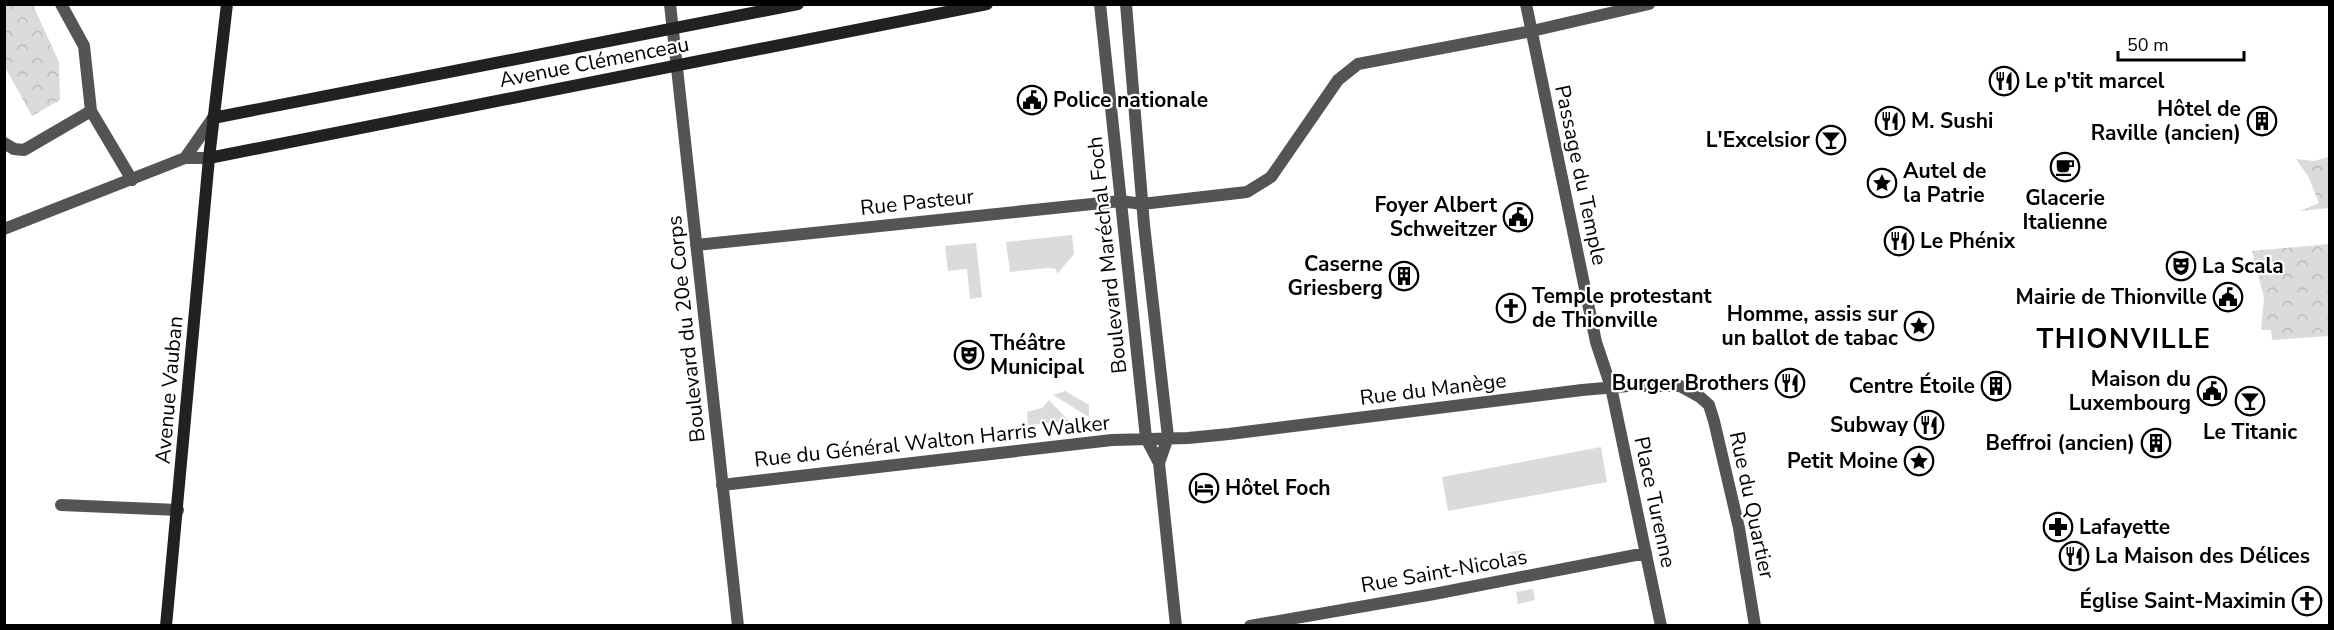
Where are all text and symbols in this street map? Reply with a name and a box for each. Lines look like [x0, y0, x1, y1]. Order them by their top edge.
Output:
scale bar [2118, 24, 2244, 62]
street label: Avenue Clémenceau [497, 30, 691, 94]
text: 50 m [2127, 33, 2169, 57]
restaurant icon: Le p'tit marcel [1988, 65, 2020, 97]
place label: Le p'tit marcel [2025, 67, 2165, 95]
street label: Passage du Temple [1548, 82, 1614, 268]
public building icon: Police nationale [1016, 84, 1048, 116]
place label: Police nationale [1053, 86, 1208, 114]
place label: Hôtel de Raville (ancien) [2091, 95, 2241, 147]
restaurant icon: M. Sushi [1874, 105, 1906, 137]
building icon: Hôtel de Raville (ancien) [2246, 105, 2278, 137]
place label: M. Sushi [1911, 107, 1993, 135]
bar icon: L'Excelsior [1815, 124, 1847, 156]
place label: L'Excelsior [1706, 126, 1811, 154]
street label: Boulevard Maréchal Foch [1081, 135, 1133, 375]
cafe icon: Glacerie Italienne [2049, 151, 2081, 183]
place label: Autel de la Patrie [1903, 157, 1986, 209]
place icon: Autel de la Patrie [1866, 167, 1898, 199]
street label: Rue Pasteur [859, 182, 976, 222]
place label: Glacerie Italienne [2023, 184, 2107, 236]
place label: Foyer Albert Schweitzer [1374, 191, 1498, 243]
public building icon: Foyer Albert Schweitzer [1502, 201, 1534, 233]
street label: Boulevard du 20e Corps [660, 214, 712, 444]
restaurant icon: Le Phénix [1883, 225, 1915, 257]
place label: Le Phénix [1920, 227, 2016, 255]
place label: Caserne Griesberg [1288, 250, 1383, 302]
theatre icon: La Scala [2165, 250, 2197, 282]
place label: La Scala [2202, 252, 2284, 280]
building icon: Caserne Griesberg [1388, 260, 1420, 292]
public building icon: Mairie de Thionville [2212, 281, 2244, 313]
place label: Temple protestant de Thionville [1532, 282, 1712, 334]
place label: Mairie de Thionville [2016, 283, 2207, 311]
church icon: Temple protestant de Thionville [1495, 292, 1527, 324]
place label: Homme, assis sur un ballot de tabac [1722, 300, 1899, 352]
place icon: Homme, assis sur un ballot de tabac [1903, 310, 1935, 342]
street label: Avenue Vauban [149, 315, 189, 465]
district label: THIONVILLE [2037, 321, 2211, 358]
place label: Théâtre Municipal [990, 329, 1084, 381]
theatre icon: Théâtre Municipal [953, 339, 985, 371]
place label: Maison du Luxembourg [2069, 365, 2191, 417]
street label: Rue du Manège [1358, 366, 1508, 412]
restaurant icon: Burger Brothers [1774, 367, 1806, 399]
place label: Burger Brothers [1612, 369, 1769, 397]
building icon: Centre Étoile [1980, 370, 2012, 402]
place label: Centre Étoile [1849, 372, 1975, 400]
public building icon: Maison du Luxembourg [2196, 375, 2228, 407]
bar icon: Le Titanic [2234, 385, 2266, 417]
street label: Rue du Général Walton Harris Walker [753, 408, 1112, 474]
restaurant icon: Subway [1913, 409, 1945, 441]
place label: Subway [1830, 411, 1909, 439]
place label: Le Titanic [2203, 418, 2297, 446]
building icon: Beffroi (ancien) [2140, 427, 2172, 459]
street label: Rue du Quartier [1723, 429, 1781, 582]
place label: Beffroi (ancien) [1985, 429, 2135, 457]
street label: Place Turenne [1627, 434, 1683, 570]
place icon: Petit Moine [1903, 445, 1935, 477]
place label: Petit Moine [1787, 447, 1898, 475]
hotel icon: Hôtel Foch [1188, 472, 1220, 504]
place label: Hôtel Foch [1225, 474, 1331, 502]
pharmacy icon: Lafayette [2042, 511, 2074, 543]
place label: Lafayette [2079, 513, 2170, 541]
restaurant icon: La Maison des Délices [2058, 540, 2090, 572]
place label: La Maison des Délices [2095, 542, 2310, 570]
street label: Rue Saint-Nicolas [1359, 543, 1529, 599]
church icon: Église Saint-Maximin [2291, 585, 2323, 617]
place label: Église Saint-Maximin [2079, 587, 2286, 615]

